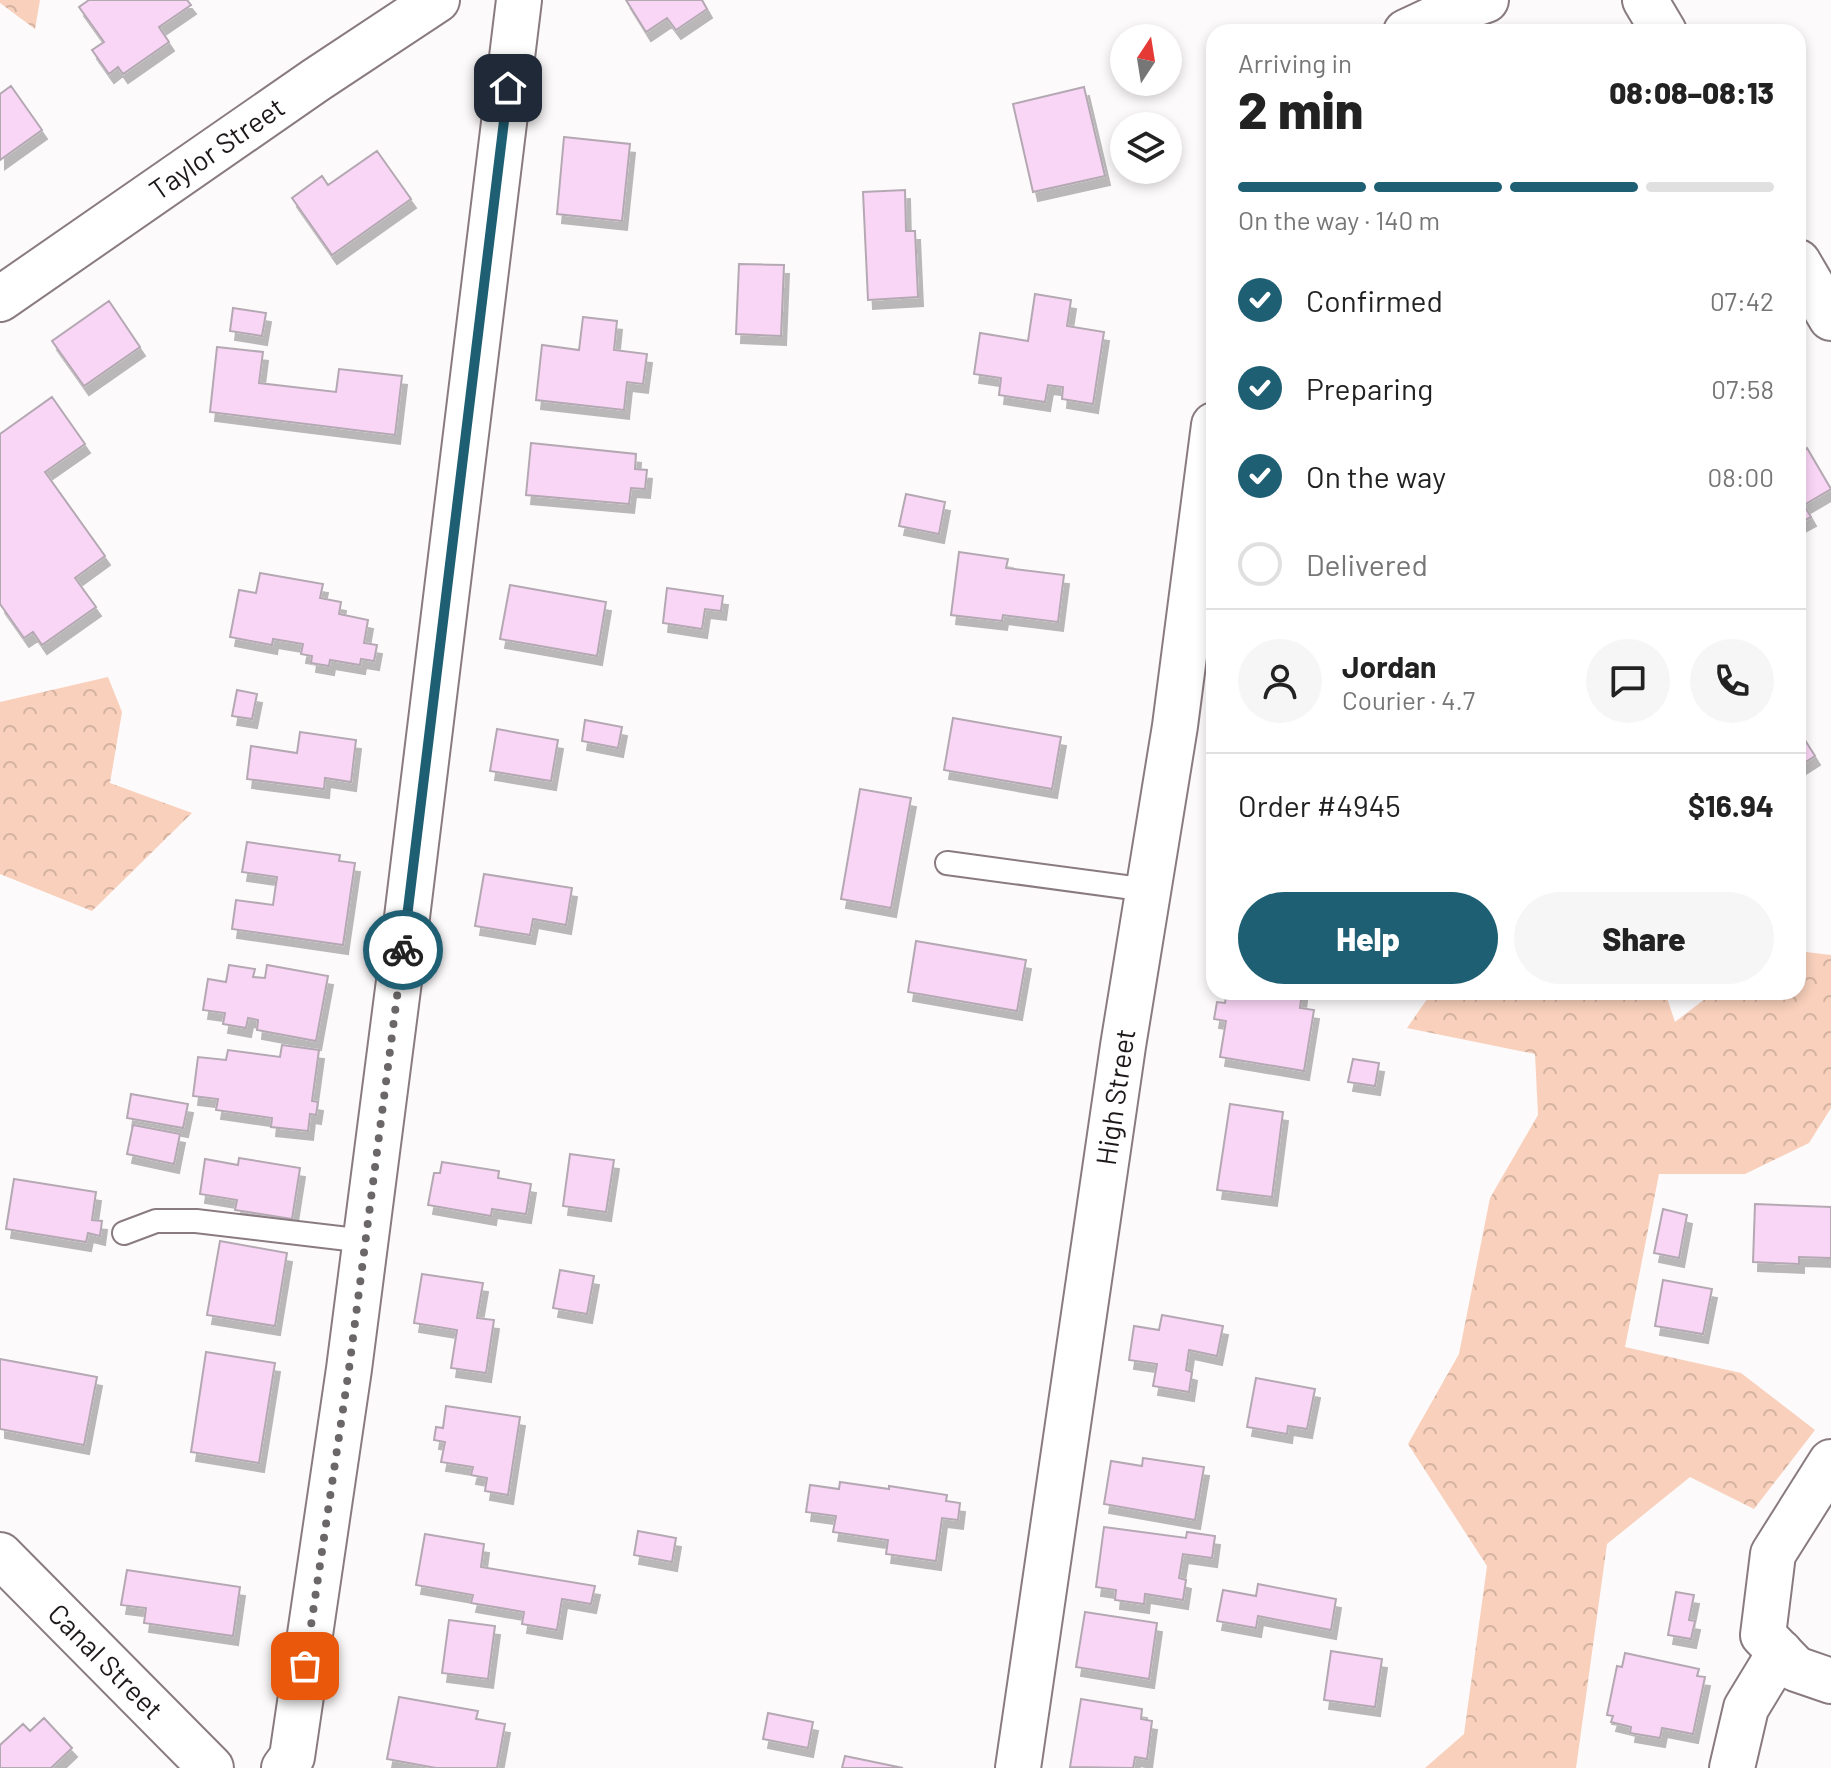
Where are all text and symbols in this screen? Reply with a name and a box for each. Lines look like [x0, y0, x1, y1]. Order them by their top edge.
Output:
north arrow [1110, 24, 1182, 96]
map controls [1110, 24, 1182, 184]
text: Arriving in [1238, 47, 1352, 78]
pin [474, 54, 542, 122]
icon: home [486, 66, 530, 110]
text: 08:08–08:13 [1609, 74, 1774, 110]
text: 2 min [1238, 77, 1363, 139]
street label: Taylor Street [142, 89, 290, 206]
button: layers [1110, 112, 1182, 184]
text: On the way · 140 m [1238, 204, 1440, 235]
icon: check [1238, 278, 1282, 322]
text: Confirmed [1306, 282, 1443, 318]
text: 07:42 [1710, 285, 1774, 316]
icon: check [1238, 366, 1282, 410]
text: Preparing [1306, 370, 1433, 406]
text: 07:58 [1711, 373, 1774, 404]
icon: check [1238, 454, 1282, 498]
text: On the way [1306, 458, 1446, 494]
text: 08:00 [1708, 461, 1774, 492]
text: Delivered [1306, 546, 1428, 582]
button: person [1238, 639, 1322, 723]
button: chat [1586, 639, 1670, 723]
button: phone [1690, 639, 1774, 723]
text: Jordan [1342, 648, 1437, 684]
text: Courier · 4.7 [1342, 684, 1475, 715]
text: Order #4945 [1238, 787, 1401, 823]
text: $16.94 [1688, 787, 1774, 823]
button: Help [1238, 892, 1498, 984]
button: Share [1514, 892, 1774, 984]
courier [363, 910, 443, 990]
icon: bike [381, 928, 425, 972]
street label: High Street [1088, 1026, 1142, 1167]
street label: Canal Street [42, 1596, 171, 1726]
pin [271, 1632, 339, 1700]
icon: bag [283, 1644, 327, 1688]

